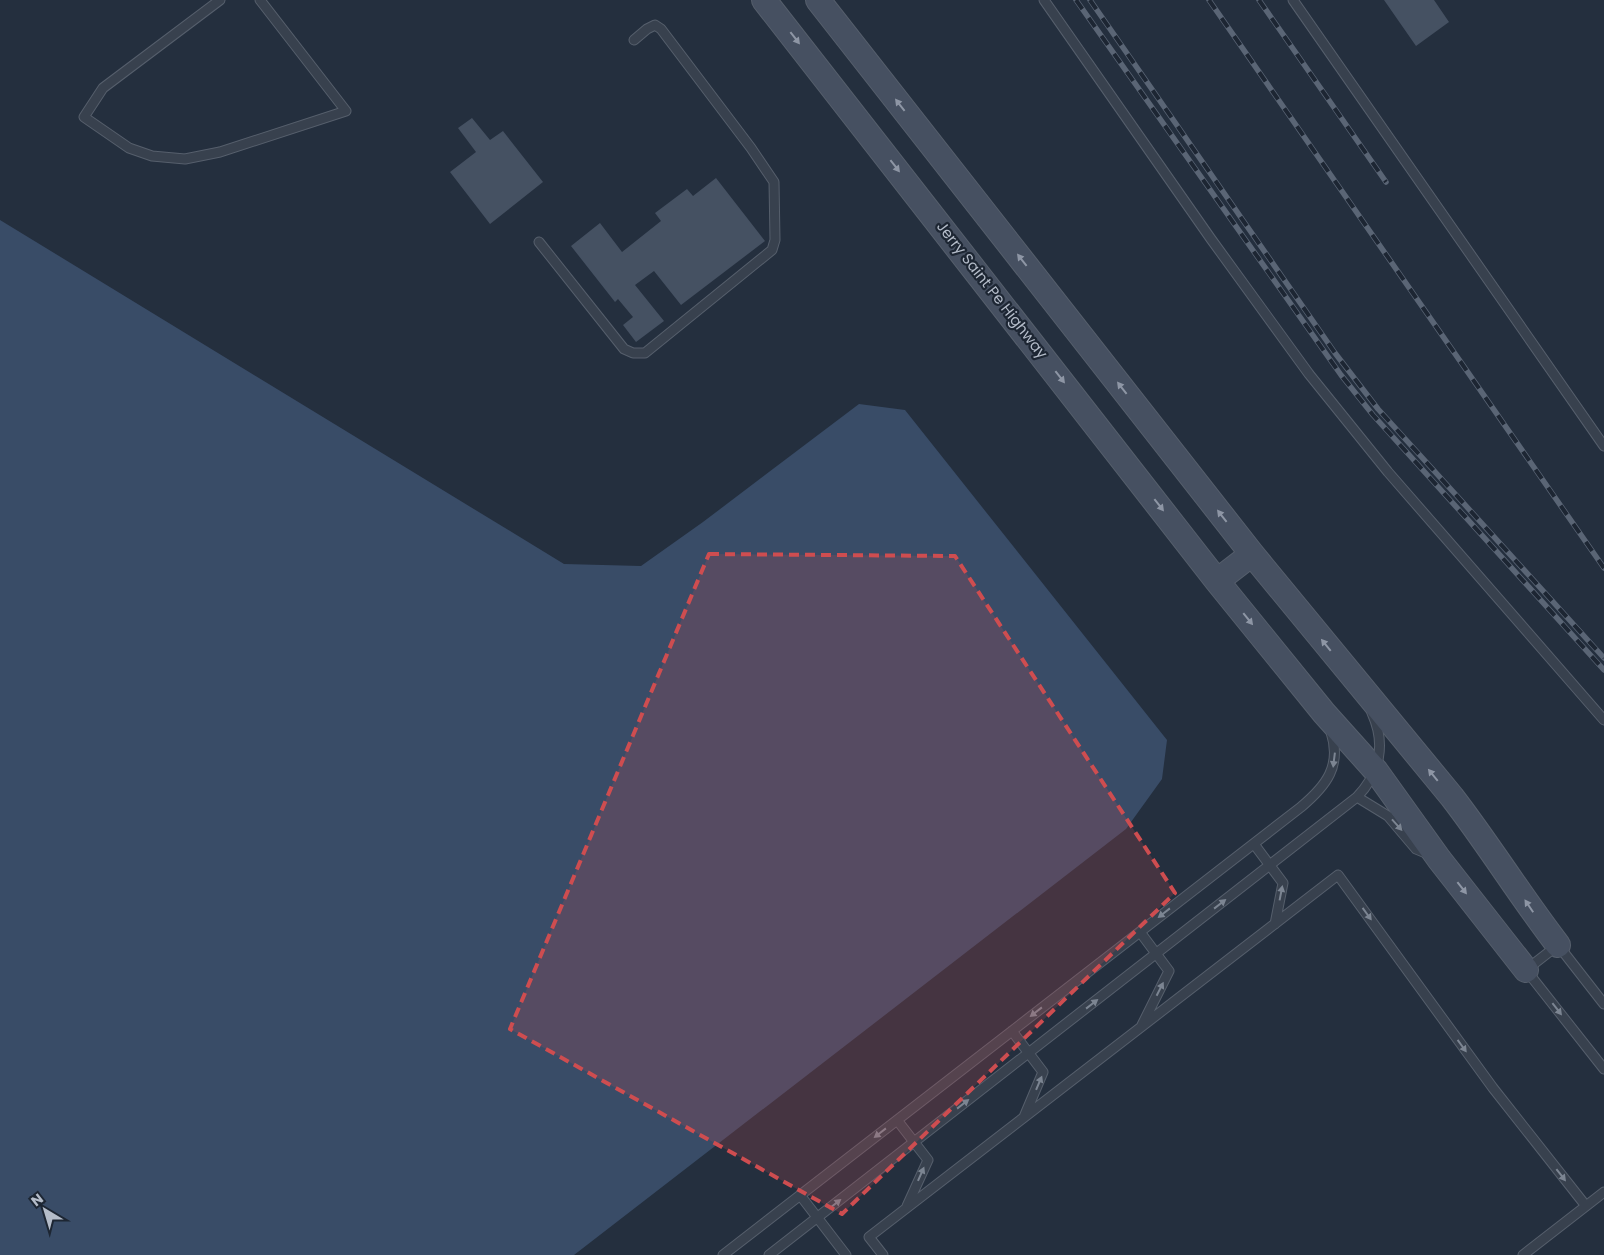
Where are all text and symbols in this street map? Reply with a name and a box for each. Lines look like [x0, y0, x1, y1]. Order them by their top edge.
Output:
one-way arrow [789, 31, 800, 44]
one-way arrow [895, 98, 905, 112]
one-way arrow [890, 159, 900, 173]
street label: Jerry Saint Pe Highway [932, 217, 1053, 363]
one-way arrow [1016, 254, 1027, 267]
one-way arrow [1054, 370, 1065, 383]
one-way arrow [1117, 381, 1127, 395]
one-way arrow [1154, 499, 1164, 512]
one-way arrow [1217, 510, 1228, 523]
one-way arrow [1243, 612, 1254, 625]
one-way arrow [1321, 638, 1332, 651]
one-way arrow [1330, 752, 1338, 768]
one-way arrow [1428, 769, 1439, 782]
one-way arrow [1391, 819, 1403, 831]
one-way arrow [1457, 882, 1468, 895]
one-way arrow [1277, 884, 1285, 900]
one-way arrow [1213, 899, 1227, 909]
one-way arrow [1524, 899, 1534, 913]
one-way arrow [1362, 907, 1372, 921]
one-way arrow [1157, 908, 1171, 918]
one-way arrow [1156, 982, 1164, 997]
one-way arrow [1085, 998, 1098, 1009]
one-way arrow [1551, 1002, 1562, 1015]
one-way arrow [1030, 1007, 1043, 1018]
one-way arrow [1457, 1039, 1467, 1053]
one-way arrow [1035, 1076, 1043, 1091]
one-way arrow [956, 1098, 969, 1109]
one-way arrow [874, 1128, 887, 1139]
one-way arrow [918, 1167, 926, 1181]
one-way arrow [1556, 1168, 1566, 1182]
north arrow [20, 1185, 70, 1235]
text: N [27, 1189, 47, 1211]
one-way arrow [828, 1198, 841, 1209]

